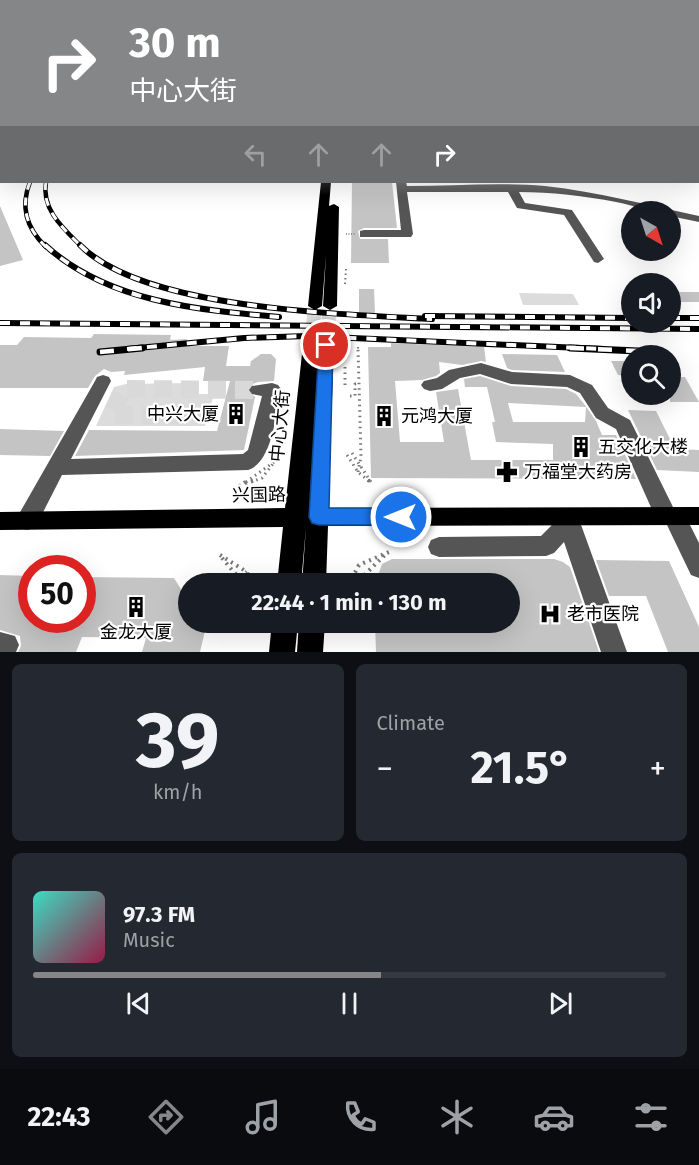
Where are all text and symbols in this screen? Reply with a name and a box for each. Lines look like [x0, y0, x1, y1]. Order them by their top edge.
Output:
text: 30 m [129, 18, 221, 68]
icon: right [30, 24, 108, 102]
text: 中心大街 [129, 75, 237, 107]
icon: left [239, 138, 272, 171]
icon: ahead [302, 138, 335, 171]
icon: ahead [365, 138, 398, 171]
icon: right [428, 138, 461, 171]
north arrow [621, 201, 681, 261]
map controls [621, 201, 681, 405]
button: sound [621, 273, 681, 333]
pin [300, 319, 351, 370]
icon: arrive [309, 328, 342, 361]
button: search [621, 345, 681, 405]
street label: 中心大街 [266, 389, 294, 463]
building icon: 中兴大厦 [224, 402, 248, 426]
place label: 中兴大厦 [147, 403, 219, 425]
building icon: 元鸿大厦 [372, 404, 396, 428]
place label: 元鸿大厦 [401, 405, 473, 427]
building icon: 五交化大楼 [569, 435, 593, 459]
place label: 五交化大楼 [598, 436, 688, 458]
pharmacy icon: 万福堂大药房 [495, 460, 519, 484]
place label: 万福堂大药房 [524, 461, 632, 483]
street label: 兴国路 [232, 484, 286, 506]
position arrow [369, 485, 433, 549]
speed limit sign: 50 [18, 555, 96, 633]
text: 22:44 · 1 min · 130 m [251, 589, 447, 616]
building icon: 金龙大厦 [124, 595, 148, 619]
hospital icon: 老市医院 [538, 602, 562, 626]
place label: 老市医院 [567, 603, 639, 625]
place label: 金龙大厦 [100, 621, 172, 643]
text: 39 [136, 694, 219, 788]
text: Climate [377, 711, 445, 735]
text: 21.5° [471, 741, 572, 795]
text: − [377, 749, 393, 789]
text: + [650, 749, 666, 789]
text: km/h [153, 780, 203, 804]
text: 97.3 FM [123, 901, 195, 928]
text: Music [123, 928, 175, 952]
icon: previous [122, 987, 155, 1020]
icon: pause [333, 987, 366, 1020]
icon: next [544, 987, 577, 1020]
icon: directions [145, 1096, 187, 1138]
icon: music [242, 1096, 284, 1138]
icon: phone [339, 1096, 381, 1138]
icon: climate [436, 1096, 478, 1138]
icon: car [533, 1096, 575, 1138]
icon: filters [630, 1096, 672, 1138]
text: 22:43 [27, 1101, 91, 1133]

